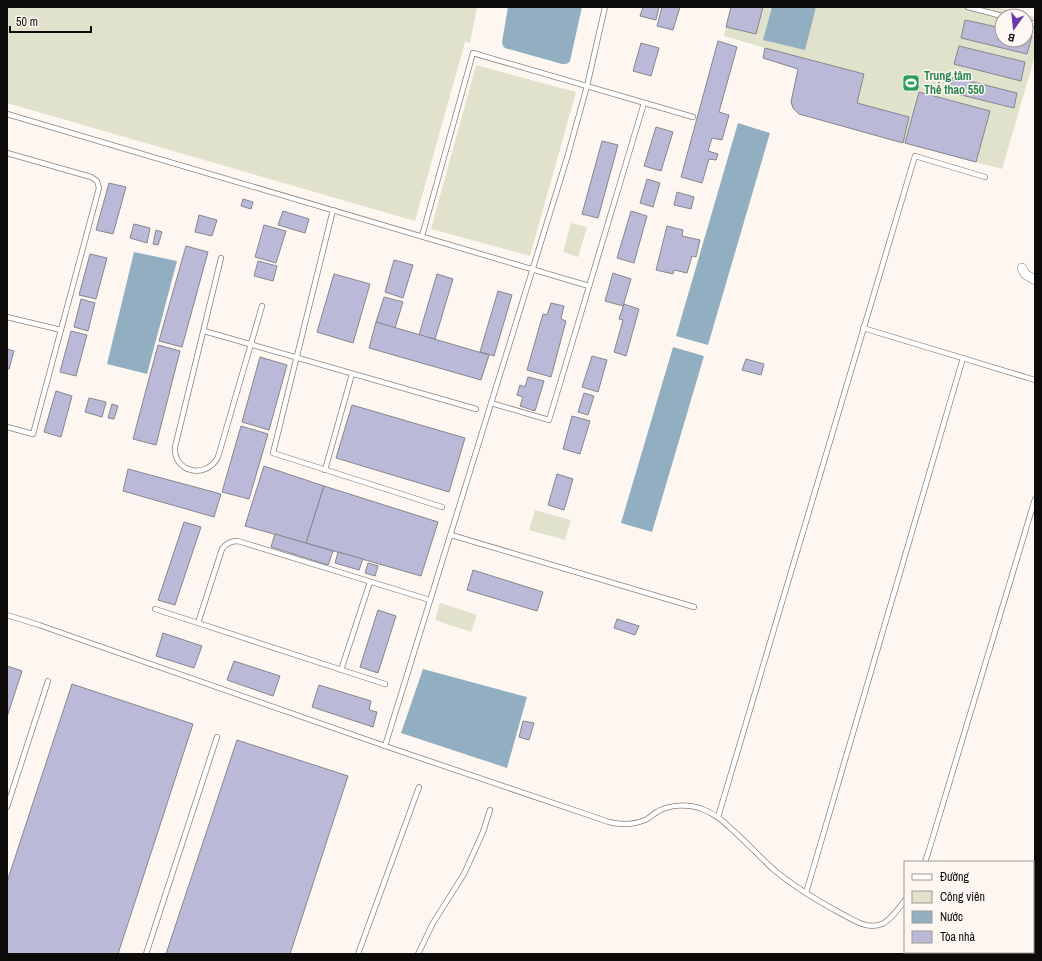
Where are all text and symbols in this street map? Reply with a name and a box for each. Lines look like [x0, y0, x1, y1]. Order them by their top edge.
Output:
scale bar [10, 8, 91, 34]
north arrow [994, 8, 1034, 48]
text: 50 m [16, 14, 38, 30]
text: B [1006, 30, 1016, 45]
place label: Trung tâm Thể thao 550 [924, 68, 985, 98]
sports icon: Trung tâm Thể thao 550 [901, 73, 921, 93]
legend [904, 861, 1034, 953]
text: Đường [940, 869, 970, 885]
text: Công viên [940, 889, 985, 905]
text: Nước [940, 909, 963, 925]
text: Tòa nhà [940, 929, 976, 945]

